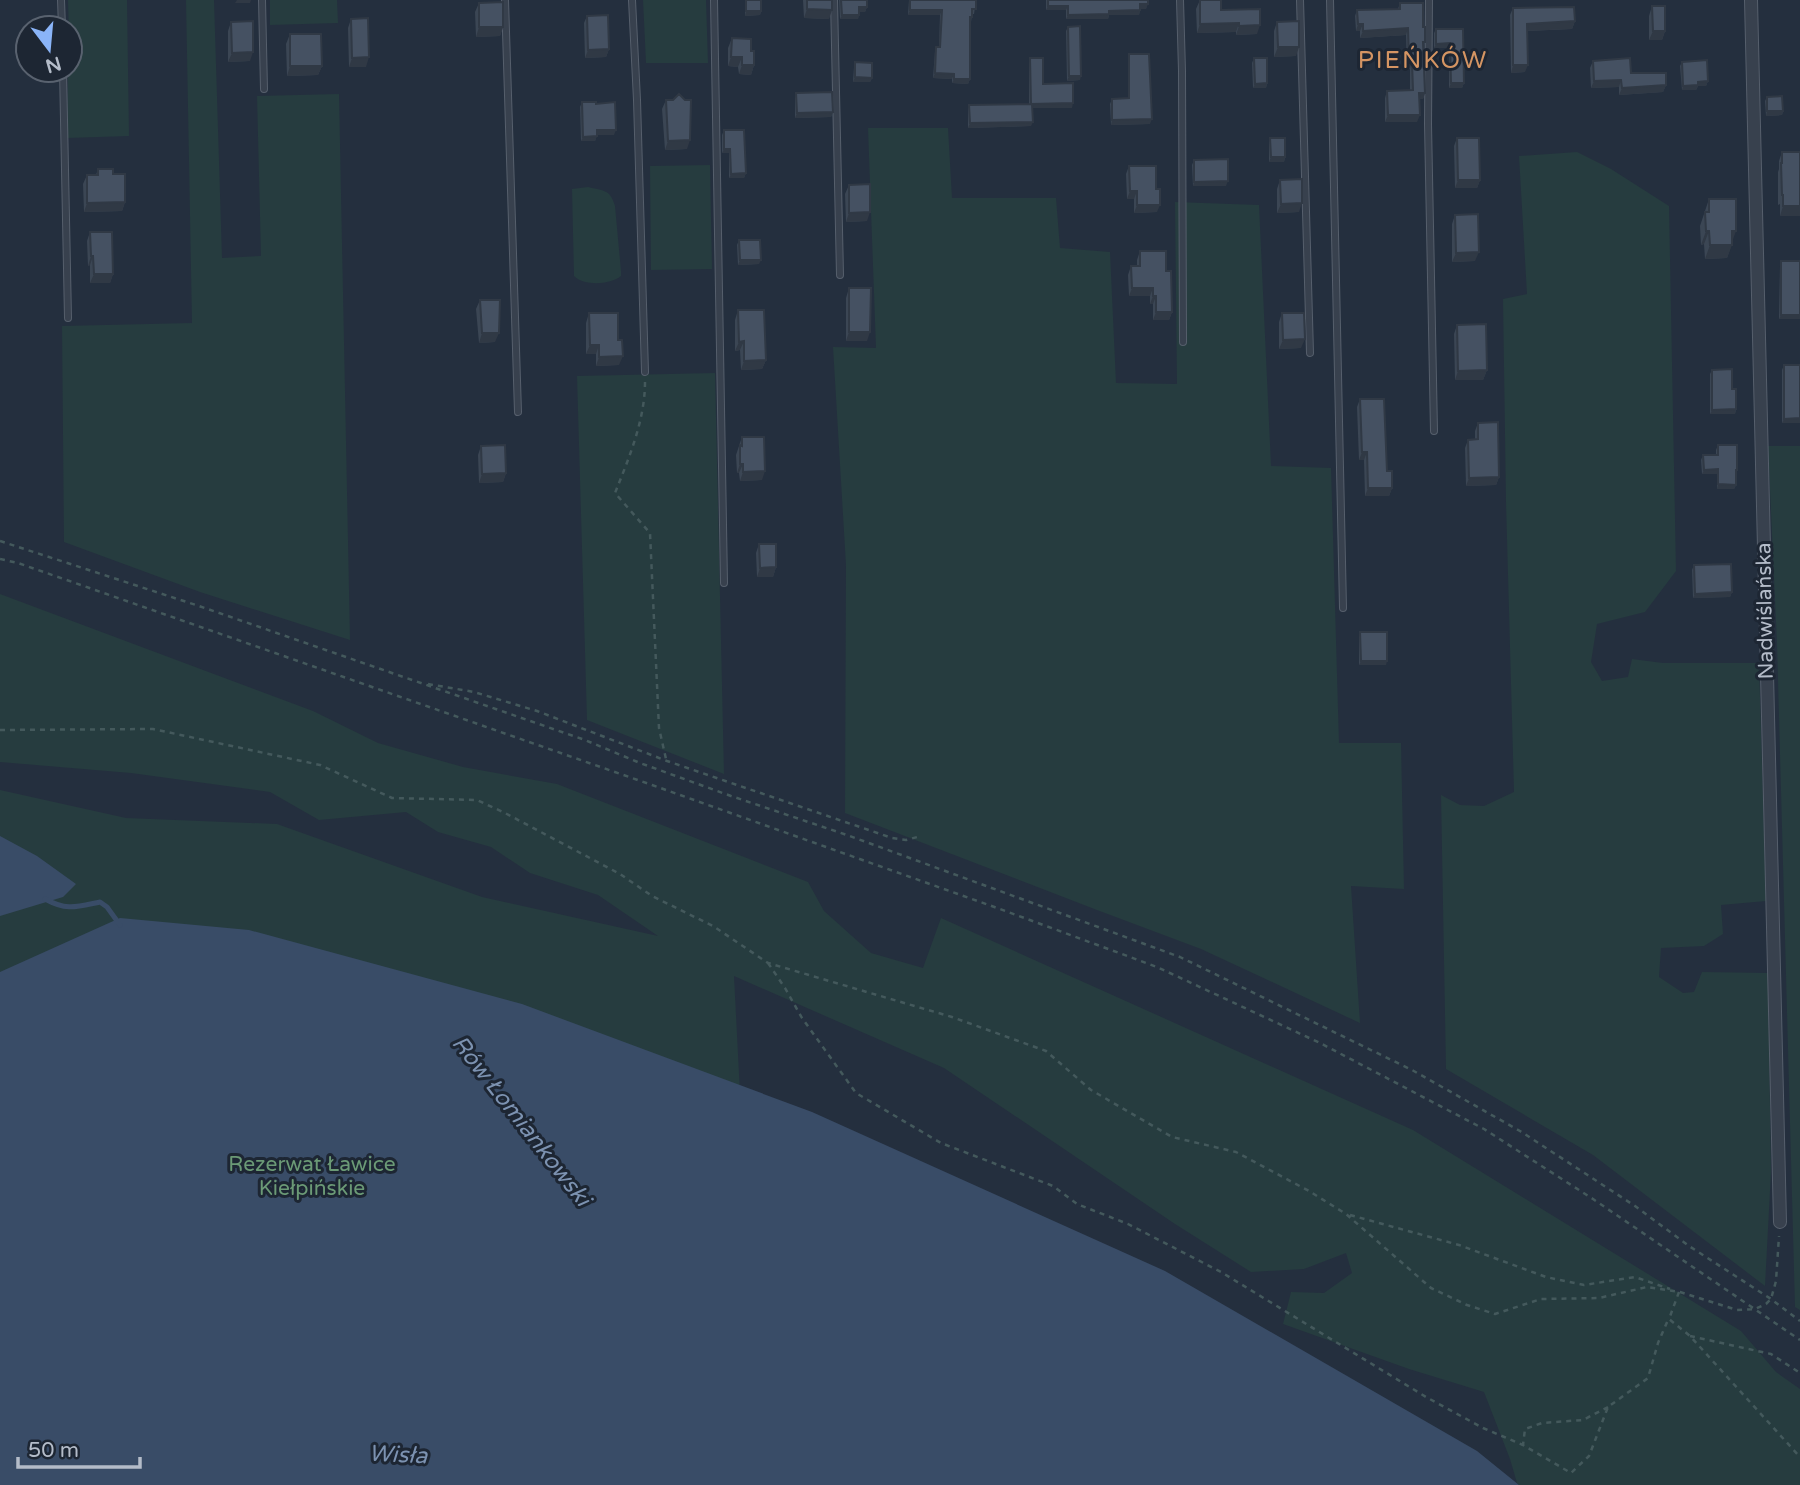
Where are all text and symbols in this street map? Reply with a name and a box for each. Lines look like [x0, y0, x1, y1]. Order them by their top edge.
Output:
north arrow [14, 14, 84, 84]
district label: PIEŃKÓW [1358, 45, 1488, 75]
text: N [43, 52, 64, 77]
street label: Nadwiślańska [1751, 542, 1779, 680]
water label: Rów Łomiankowski [446, 1030, 598, 1215]
park label: Rezerwat Ławice Kiełpińskie [228, 1152, 396, 1201]
scale bar [18, 1426, 140, 1470]
text: 50 m [28, 1438, 79, 1463]
water label: Wisła [368, 1439, 429, 1471]

